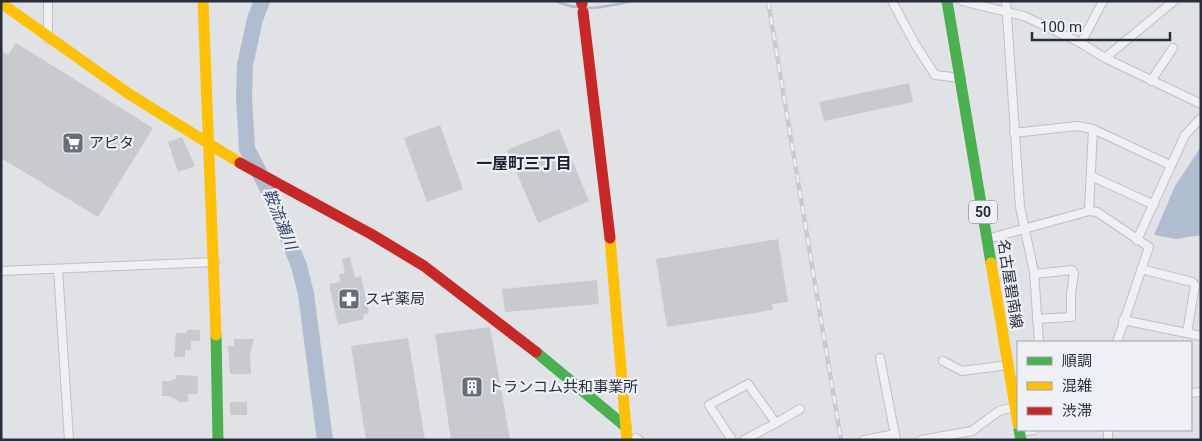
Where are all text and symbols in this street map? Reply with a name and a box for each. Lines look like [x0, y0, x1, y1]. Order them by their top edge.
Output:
scale bar [1032, 10, 1170, 42]
text: 100 m [1040, 18, 1082, 36]
supermarket icon: アピタ [61, 131, 85, 155]
place label: アピタ [89, 134, 134, 152]
district label: 一屋町三丁目 [476, 154, 572, 173]
water label: 鞍流瀬川 [259, 186, 302, 254]
road number: 50 [969, 200, 997, 223]
street label: 名古屋碧南線 [994, 238, 1026, 330]
pharmacy icon: スギ薬局 [337, 287, 361, 311]
place label: スギ薬局 [365, 290, 425, 308]
legend [1017, 341, 1192, 431]
text: 順調 [1062, 352, 1092, 370]
building icon: トランコム共和事業所 [460, 375, 484, 399]
text: 混雑 [1062, 377, 1092, 395]
place label: トランコム共和事業所 [488, 378, 638, 396]
text: 渋滞 [1062, 402, 1092, 420]

